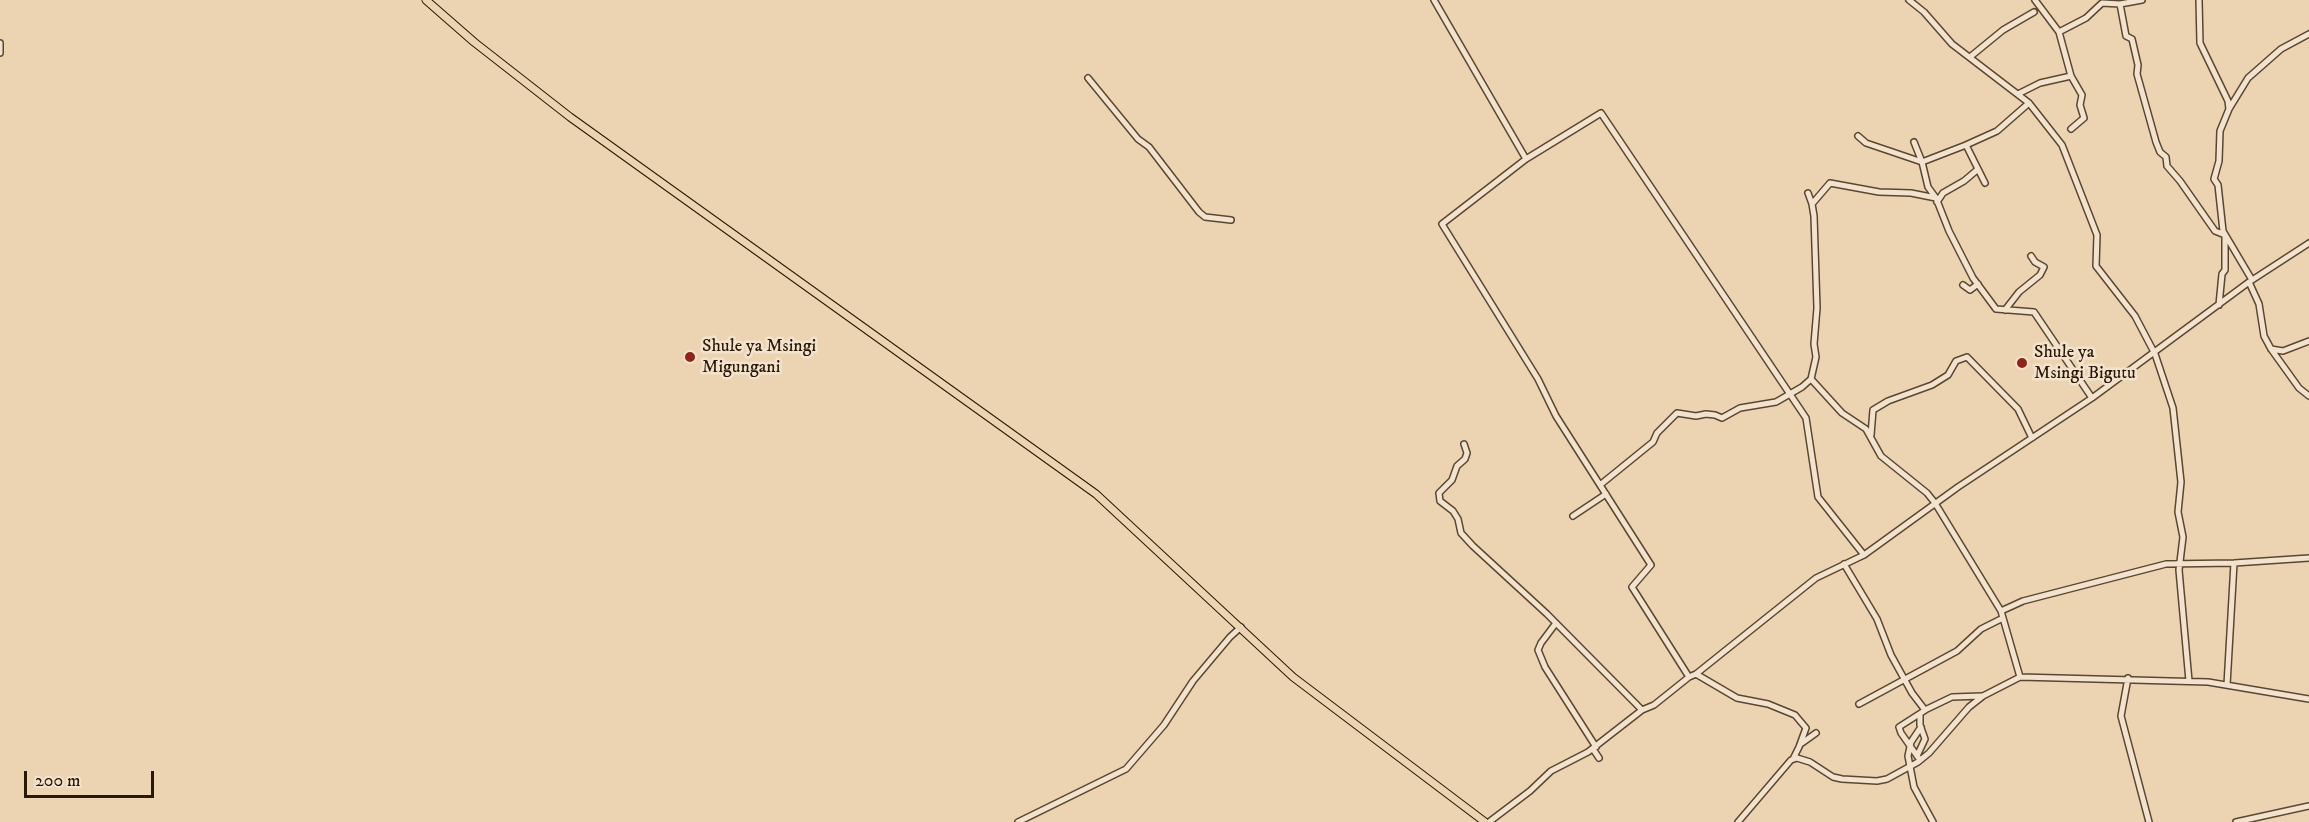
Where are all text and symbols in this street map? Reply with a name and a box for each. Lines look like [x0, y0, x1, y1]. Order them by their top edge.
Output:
place label: Shule ya Msingi Migungani [702, 336, 816, 378]
place label: Shule ya Msingi Bigutu [2034, 342, 2136, 385]
marker: Shule ya Msingi Migungani [683, 350, 697, 364]
marker: Shule ya Msingi Bigutu [2015, 356, 2029, 370]
scale bar [27, 759, 158, 797]
text: 200 m [35, 770, 81, 792]

